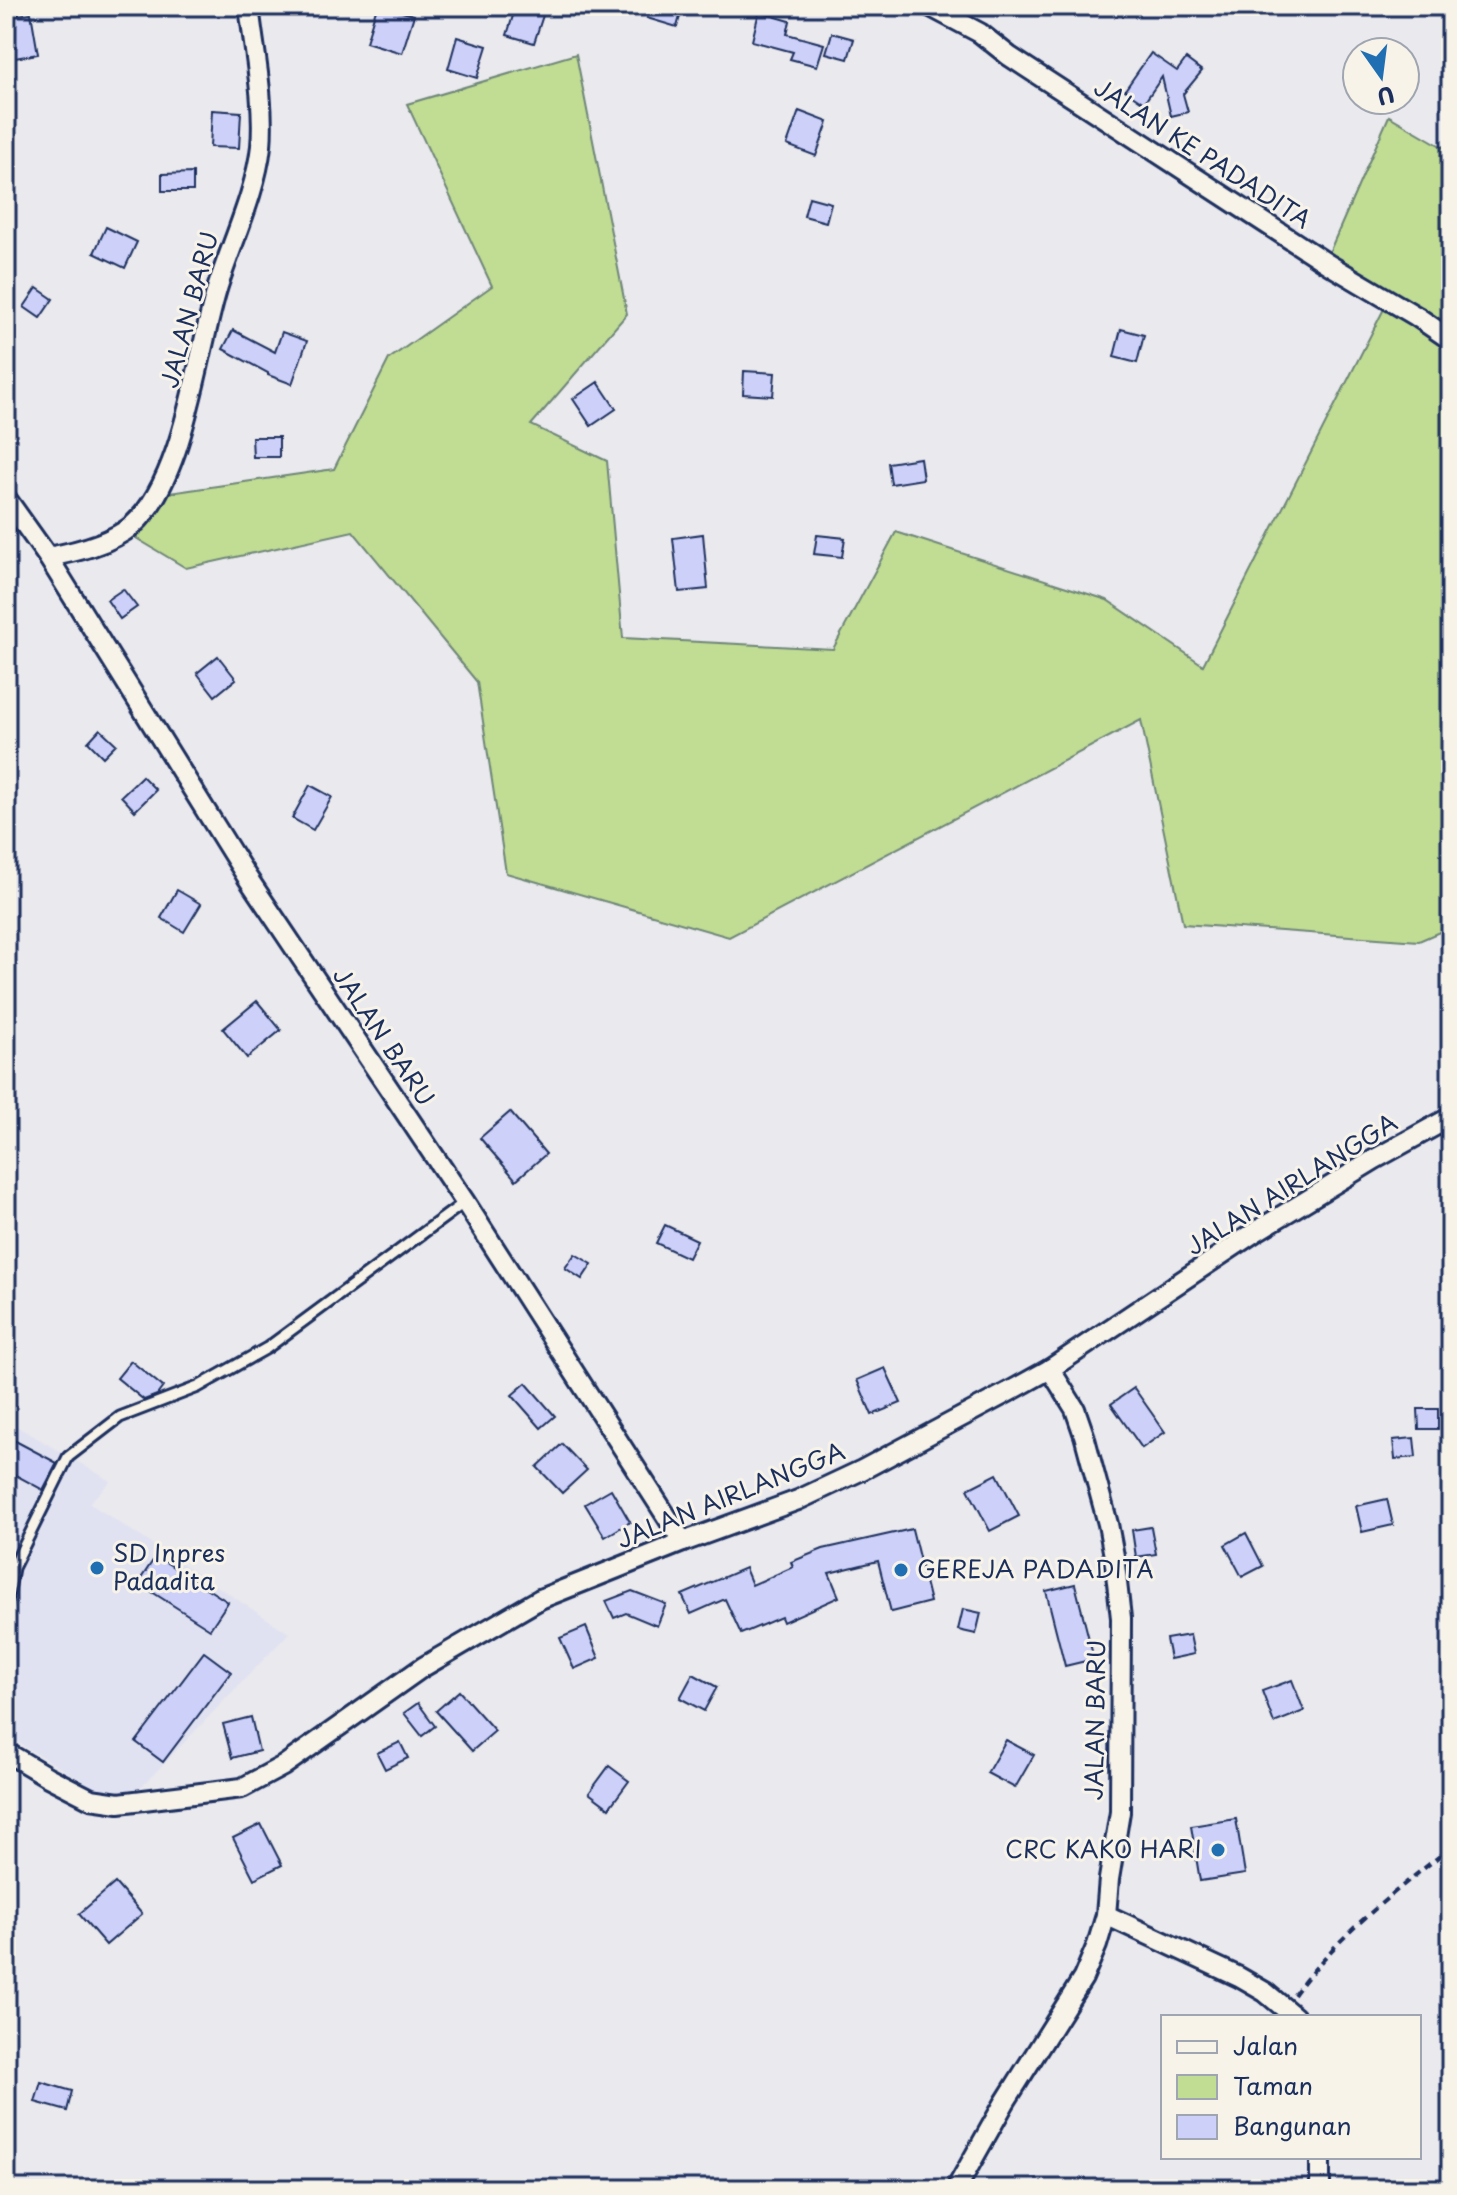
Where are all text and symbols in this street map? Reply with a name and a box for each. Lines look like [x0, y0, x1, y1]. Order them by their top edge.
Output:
north arrow [1341, 36, 1421, 116]
street label: JALAN KE PADADITA [1087, 69, 1319, 236]
text: U [1374, 79, 1398, 115]
street label: JALAN BARU [150, 227, 226, 392]
street label: JALAN BARU [325, 959, 445, 1113]
street label: JALAN AIRLANGGA [1178, 1104, 1404, 1263]
street label: JALAN AIRLANGGA [611, 1432, 850, 1556]
place label: SD Inpres Padadita [113, 1534, 225, 1598]
place label: GEREJA PADADITA [917, 1550, 1154, 1586]
marker: SD Inpres Padadita [88, 1559, 106, 1577]
marker: GEREJA PADADITA [892, 1561, 910, 1579]
street label: JALAN BARU [1075, 1639, 1113, 1801]
place label: CRC KAKO HARI [1005, 1830, 1202, 1866]
marker: CRC KAKO HARI [1209, 1841, 1227, 1859]
legend [1161, 2015, 1421, 2159]
text: Jalan [1233, 2027, 1298, 2063]
text: Taman [1233, 2067, 1313, 2103]
text: Bangunan [1233, 2107, 1352, 2143]

